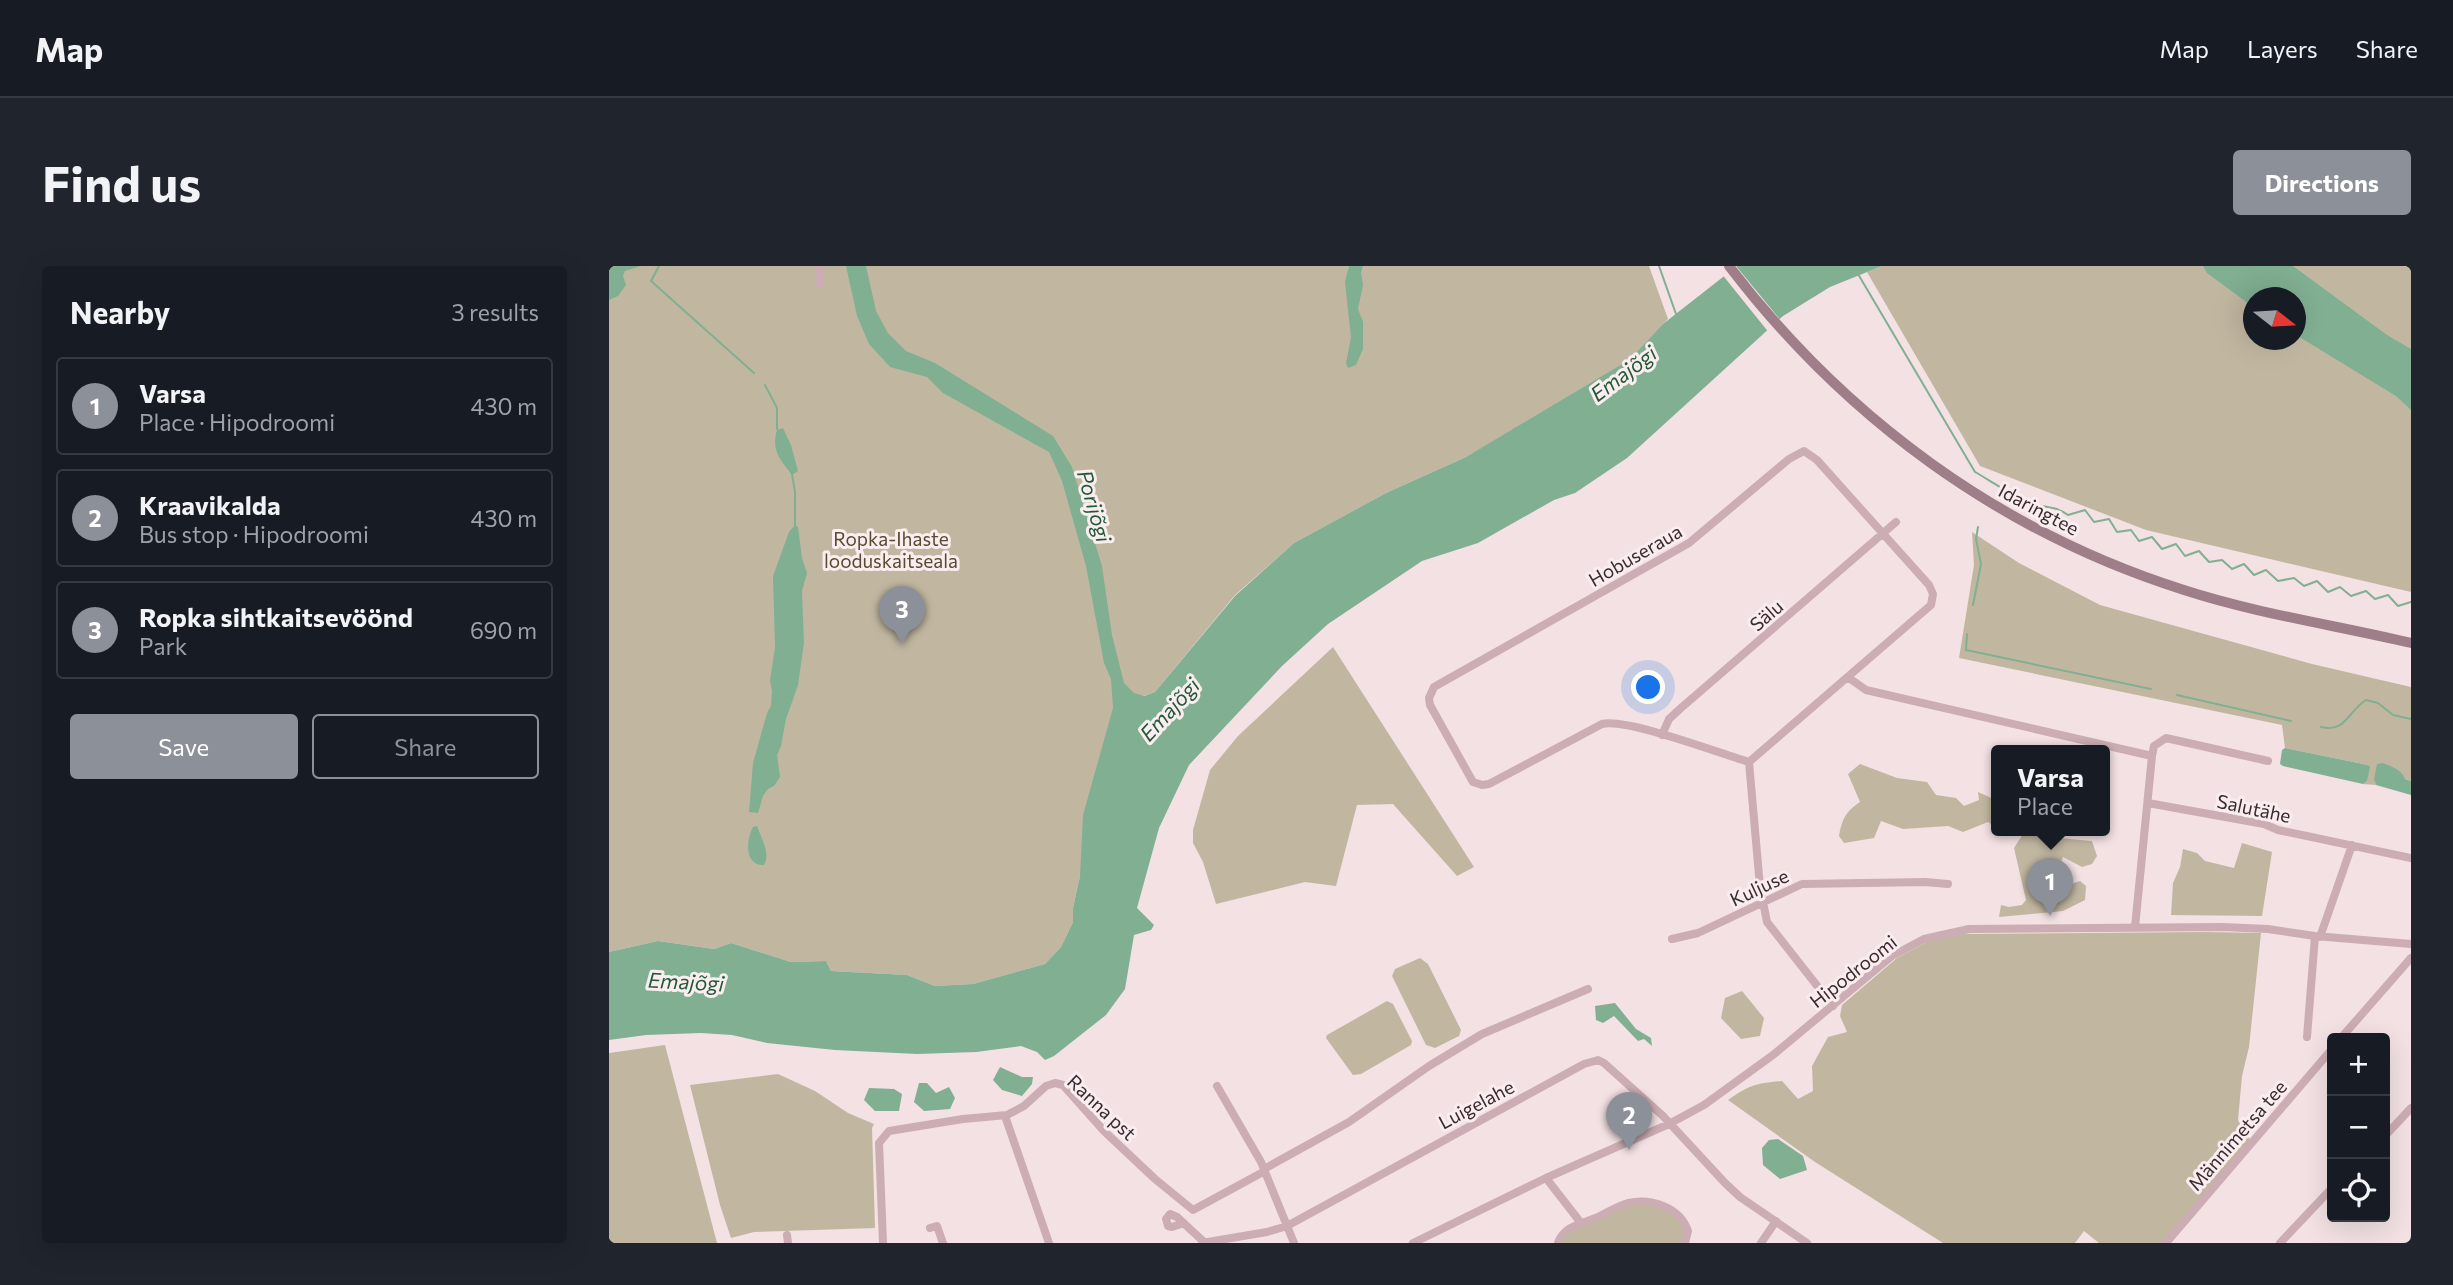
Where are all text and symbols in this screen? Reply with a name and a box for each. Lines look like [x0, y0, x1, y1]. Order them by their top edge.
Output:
text: Map [35, 28, 103, 69]
text: Map [2160, 34, 2209, 63]
text: Layers [2247, 34, 2318, 63]
text: Share [2356, 34, 2418, 63]
button: Directions [2233, 150, 2411, 215]
text: Find us [42, 152, 201, 212]
north arrow [2243, 287, 2306, 350]
text: Nearby [70, 293, 170, 330]
text: 3 results [452, 298, 539, 326]
water label: Emajõgi [1585, 340, 1662, 406]
text: Varsa [139, 377, 206, 408]
text: 1 [90, 392, 100, 420]
text: 430 m [471, 392, 537, 420]
text: Place · Hipodroomi [139, 408, 335, 436]
water label: Porijõgi [1073, 467, 1117, 545]
street label: Idaringtee [1995, 478, 2083, 540]
text: Kraavikalda [139, 489, 281, 520]
text: 2 [88, 504, 102, 532]
text: 430 m [471, 504, 537, 532]
street label: Hobuseraua [1584, 519, 1686, 591]
text: Bus stop · Hipodroomi [139, 520, 369, 548]
park label: Ropka-Ihaste looduskaitseala [824, 527, 958, 572]
pin: 3 [879, 586, 925, 644]
street label: Sälu [1745, 594, 1787, 636]
text: Ropka sihtkaitsevöönd [139, 601, 413, 632]
text: 3 [88, 616, 102, 644]
text: 690 m [470, 616, 537, 644]
text: Park [139, 632, 187, 660]
your location [1631, 670, 1665, 704]
water label: Emajõgi [1134, 672, 1205, 745]
button: Save [70, 714, 298, 779]
button: Share [312, 714, 539, 779]
popup [1991, 745, 2110, 836]
text: Varsa [2017, 761, 2084, 792]
street label: Salutähe [2215, 789, 2293, 827]
text: Place [2017, 792, 2073, 820]
pin: 1 [2027, 858, 2073, 916]
street label: Kuljuse [1726, 863, 1792, 911]
street label: Hipodroomi [1805, 930, 1901, 1012]
water label: Emajõgi [647, 967, 725, 996]
map controls [2327, 1033, 2390, 1222]
button: + [2327, 1033, 2390, 1096]
street label: Ranna pst [1063, 1069, 1141, 1145]
street label: Luigelahe [1434, 1075, 1518, 1133]
street label: Männimetsa tee [2183, 1075, 2291, 1195]
pin: 2 [1606, 1092, 1652, 1150]
button: − [2327, 1096, 2390, 1159]
button: locate [2327, 1159, 2390, 1222]

